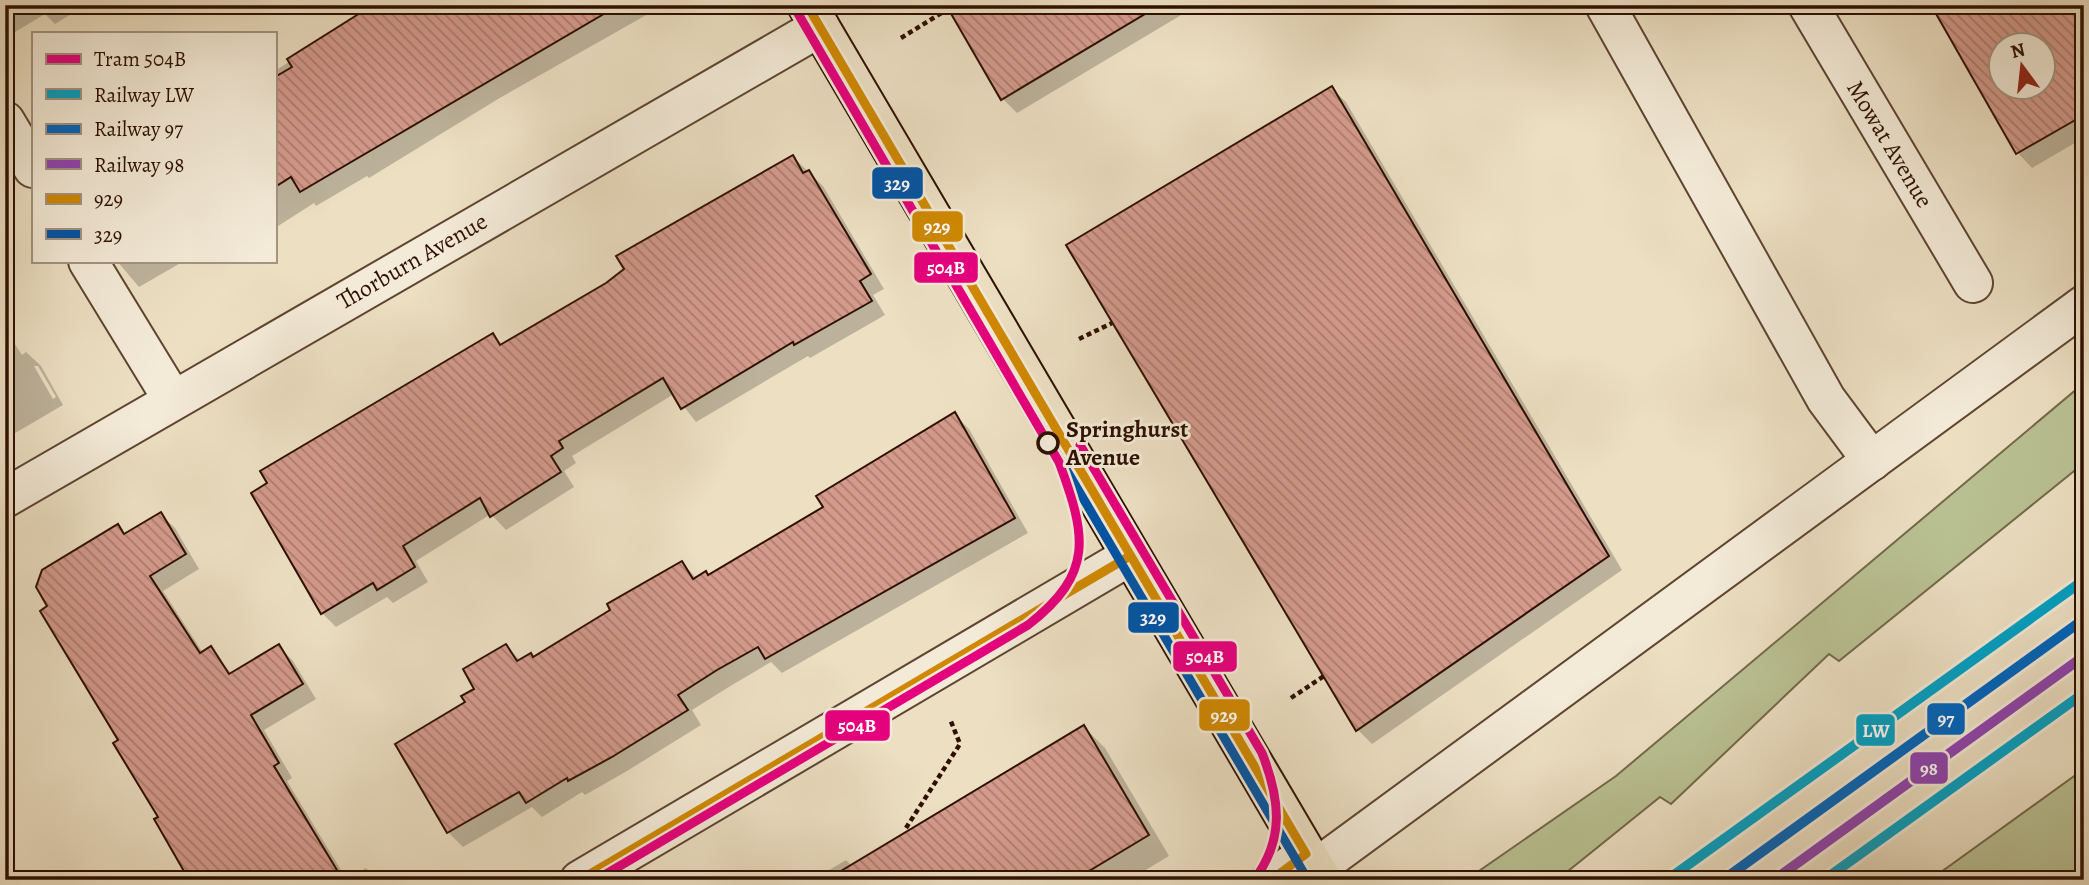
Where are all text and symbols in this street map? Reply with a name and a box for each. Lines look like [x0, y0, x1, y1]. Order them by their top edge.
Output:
legend [32, 32, 276, 262]
north arrow [1988, 32, 2058, 102]
text: N [2008, 36, 2028, 65]
text: Tram 504B [94, 45, 186, 73]
street label: Mowat Avenue [1839, 74, 1941, 214]
text: Railway LW [94, 81, 194, 109]
text: Railway 97 [94, 115, 183, 143]
text: Railway 98 [94, 151, 184, 179]
line badge: 329 [871, 166, 924, 200]
text: 329 [884, 171, 910, 197]
text: 929 [94, 185, 123, 213]
street label: Thorburn Avenue [331, 205, 493, 317]
line badge: 929 [911, 210, 964, 243]
text: 929 [924, 214, 951, 240]
text: 329 [94, 221, 122, 249]
line badge: 504B [913, 251, 979, 284]
text: 504B [927, 255, 965, 281]
place label: Springhurst Avenue [1065, 413, 1188, 473]
marker: Springhurst Avenue [1037, 432, 1059, 454]
line badge: 329 [1127, 601, 1180, 634]
text: 329 [1140, 605, 1166, 631]
line badge: 504B [1172, 640, 1238, 673]
text: 504B [1186, 644, 1224, 670]
line badge: 929 [1198, 698, 1251, 732]
line badge: 97 [1926, 702, 1966, 736]
text: 929 [1211, 703, 1238, 729]
text: 97 [1938, 706, 1955, 732]
line badge: 504B [824, 709, 891, 742]
text: 504B [838, 713, 876, 739]
line badge: LW [1855, 713, 1896, 747]
text: LW [1862, 718, 1890, 744]
line badge: 98 [1909, 751, 1949, 785]
text: 98 [1920, 756, 1938, 782]

